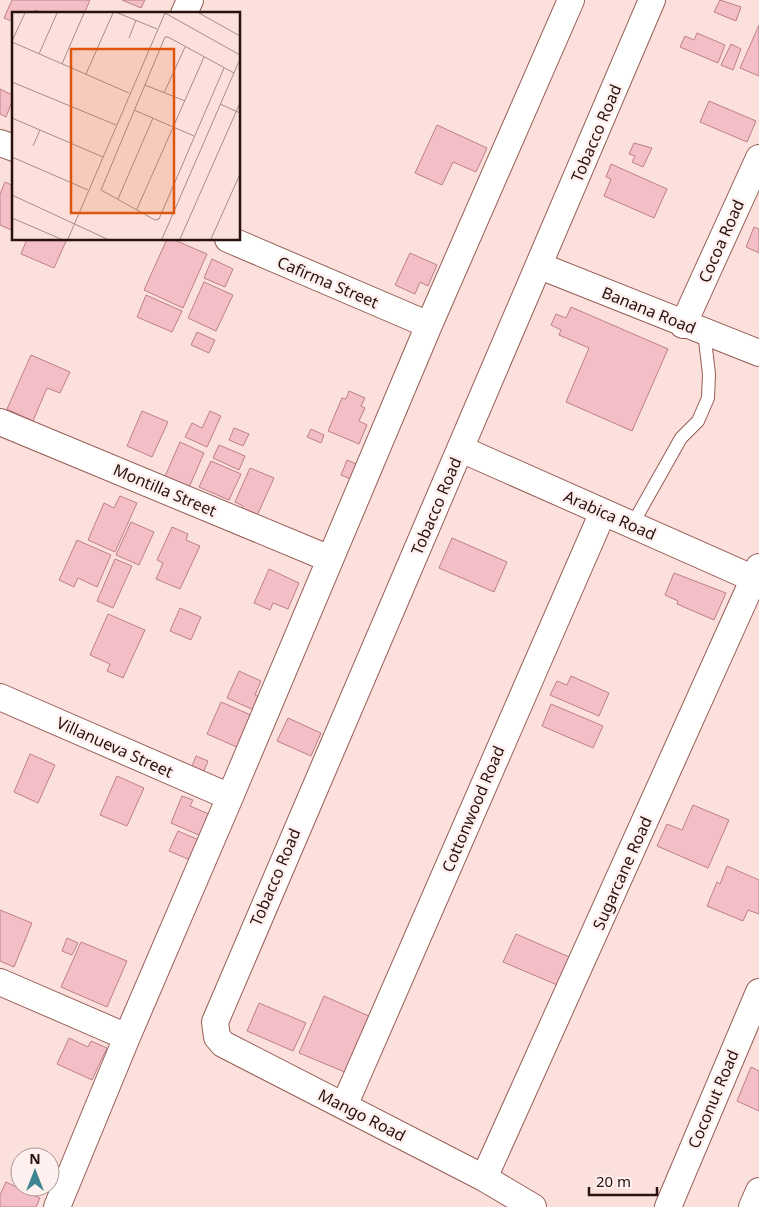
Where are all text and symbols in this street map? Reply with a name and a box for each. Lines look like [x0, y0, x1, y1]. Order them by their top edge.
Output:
inset map [12, 12, 240, 240]
street label: Tobacco Road [566, 81, 626, 185]
street label: Cocoa Road [693, 196, 749, 286]
street label: Cafirma Street [274, 251, 382, 313]
street label: Banana Road [599, 281, 699, 339]
street label: Tobacco Road [406, 454, 466, 558]
street label: Montilla Street [110, 458, 220, 522]
street label: Arabica Road [560, 485, 660, 545]
street label: Villanueva Street [53, 711, 177, 783]
street label: Cottonwood Road [436, 742, 510, 876]
street label: Sugarcane Road [587, 813, 657, 933]
street label: Tobacco Road [245, 825, 305, 929]
street label: Coconut Road [682, 1046, 744, 1152]
street label: Mango Road [314, 1084, 410, 1146]
north arrow [10, 1147, 60, 1197]
text: N [29, 1149, 41, 1168]
scale bar [589, 1164, 656, 1196]
text: 20 m [596, 1171, 631, 1191]

